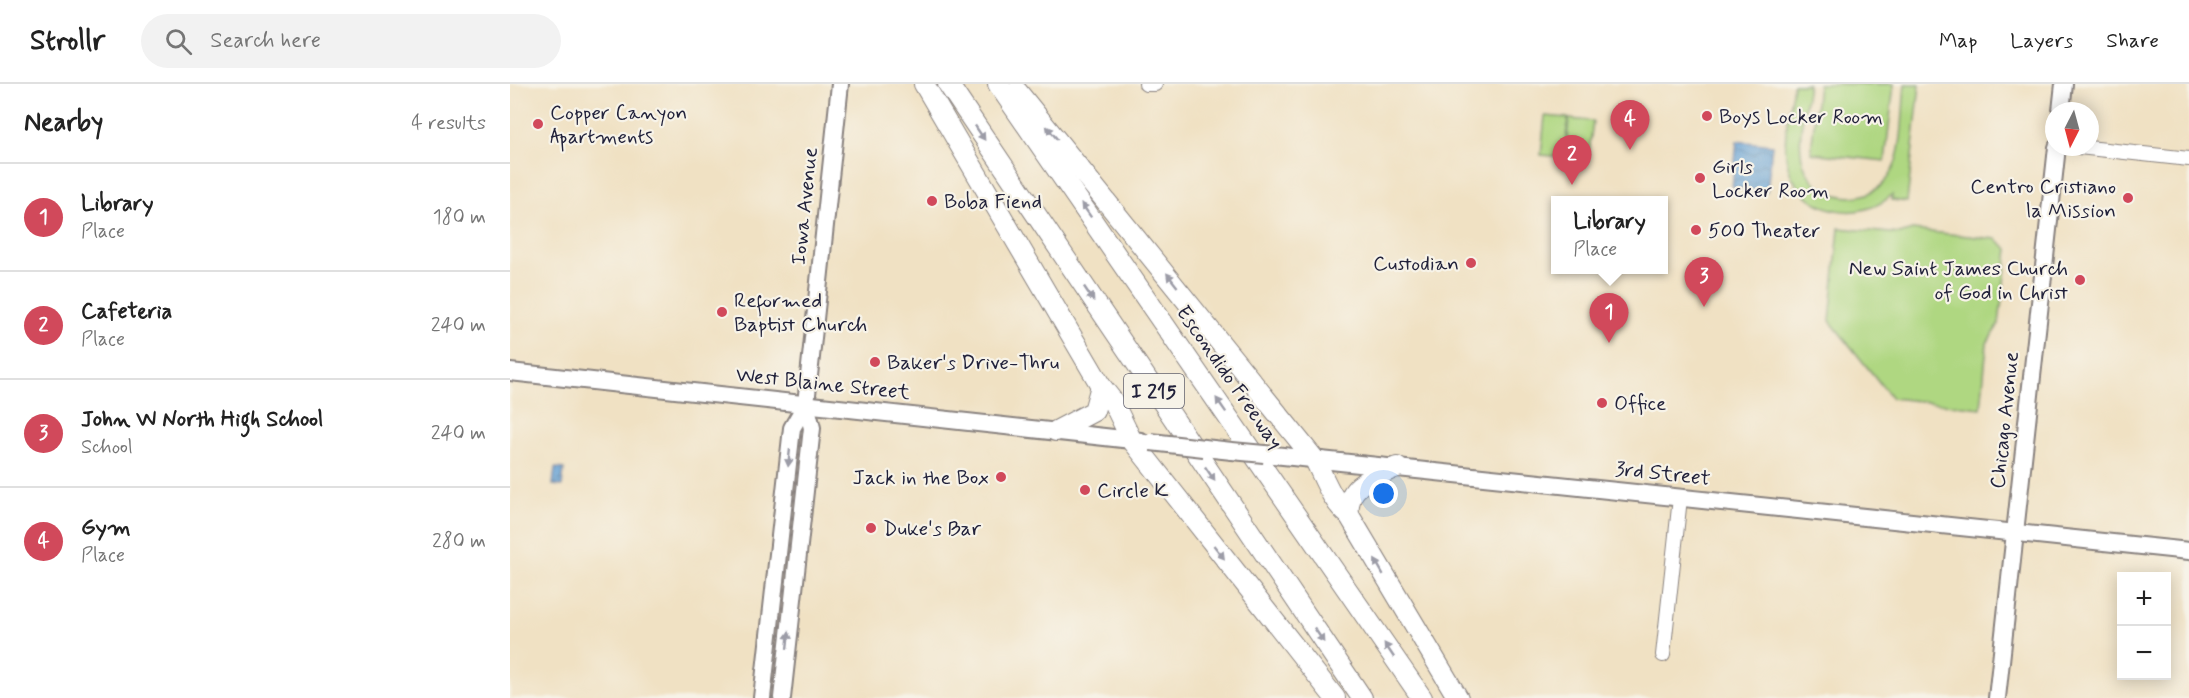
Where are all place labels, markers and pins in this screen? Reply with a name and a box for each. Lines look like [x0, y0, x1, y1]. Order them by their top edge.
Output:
place label: Copper Canyon Apartments [550, 99, 687, 152]
pin: 4 [1610, 100, 1650, 150]
place label: Boys Locker Room [1719, 103, 1883, 131]
marker: Boys Locker Room [1700, 109, 1714, 123]
marker: Copper Canyon Apartments [531, 117, 545, 131]
pin: 2 [1552, 135, 1592, 185]
place label: Girls Locker Room [1712, 153, 1829, 205]
marker: Girls Locker Room [1693, 171, 1707, 185]
place label: Centro Cristiano la Mission [1970, 173, 2116, 225]
place label: Boba Fiend [944, 188, 1042, 216]
marker: Centro Cristiano la Mission [2121, 191, 2135, 205]
marker: Boba Fiend [925, 194, 939, 208]
place label: 500 Theater [1708, 217, 1821, 245]
marker: 500 Theater [1689, 223, 1703, 237]
place label: Custodian [1373, 250, 1459, 278]
place label: New Saint James Church of God in Christ [1849, 255, 2068, 307]
marker: Custodian [1464, 256, 1478, 270]
pin: 3 [1684, 258, 1724, 307]
marker: New Saint James Church of God in Christ [2073, 273, 2087, 287]
place label: Reformed Baptist Church [734, 287, 867, 339]
pin: 1 [1590, 294, 1628, 343]
marker: Reformed Baptist Church [715, 305, 729, 319]
place label: Baker's Drive-Thru [887, 349, 1059, 377]
marker: Baker's Drive-Thru [868, 355, 882, 369]
place label: Office [1614, 390, 1666, 418]
marker: Office [1595, 396, 1609, 410]
place label: Jack in the Box [852, 464, 989, 492]
marker: Jack in the Box [994, 470, 1008, 484]
place label: Circle K [1097, 477, 1169, 505]
marker: Circle K [1078, 483, 1092, 497]
place label: Duke's Bar [883, 515, 981, 543]
marker: Duke's Bar [864, 521, 878, 535]

